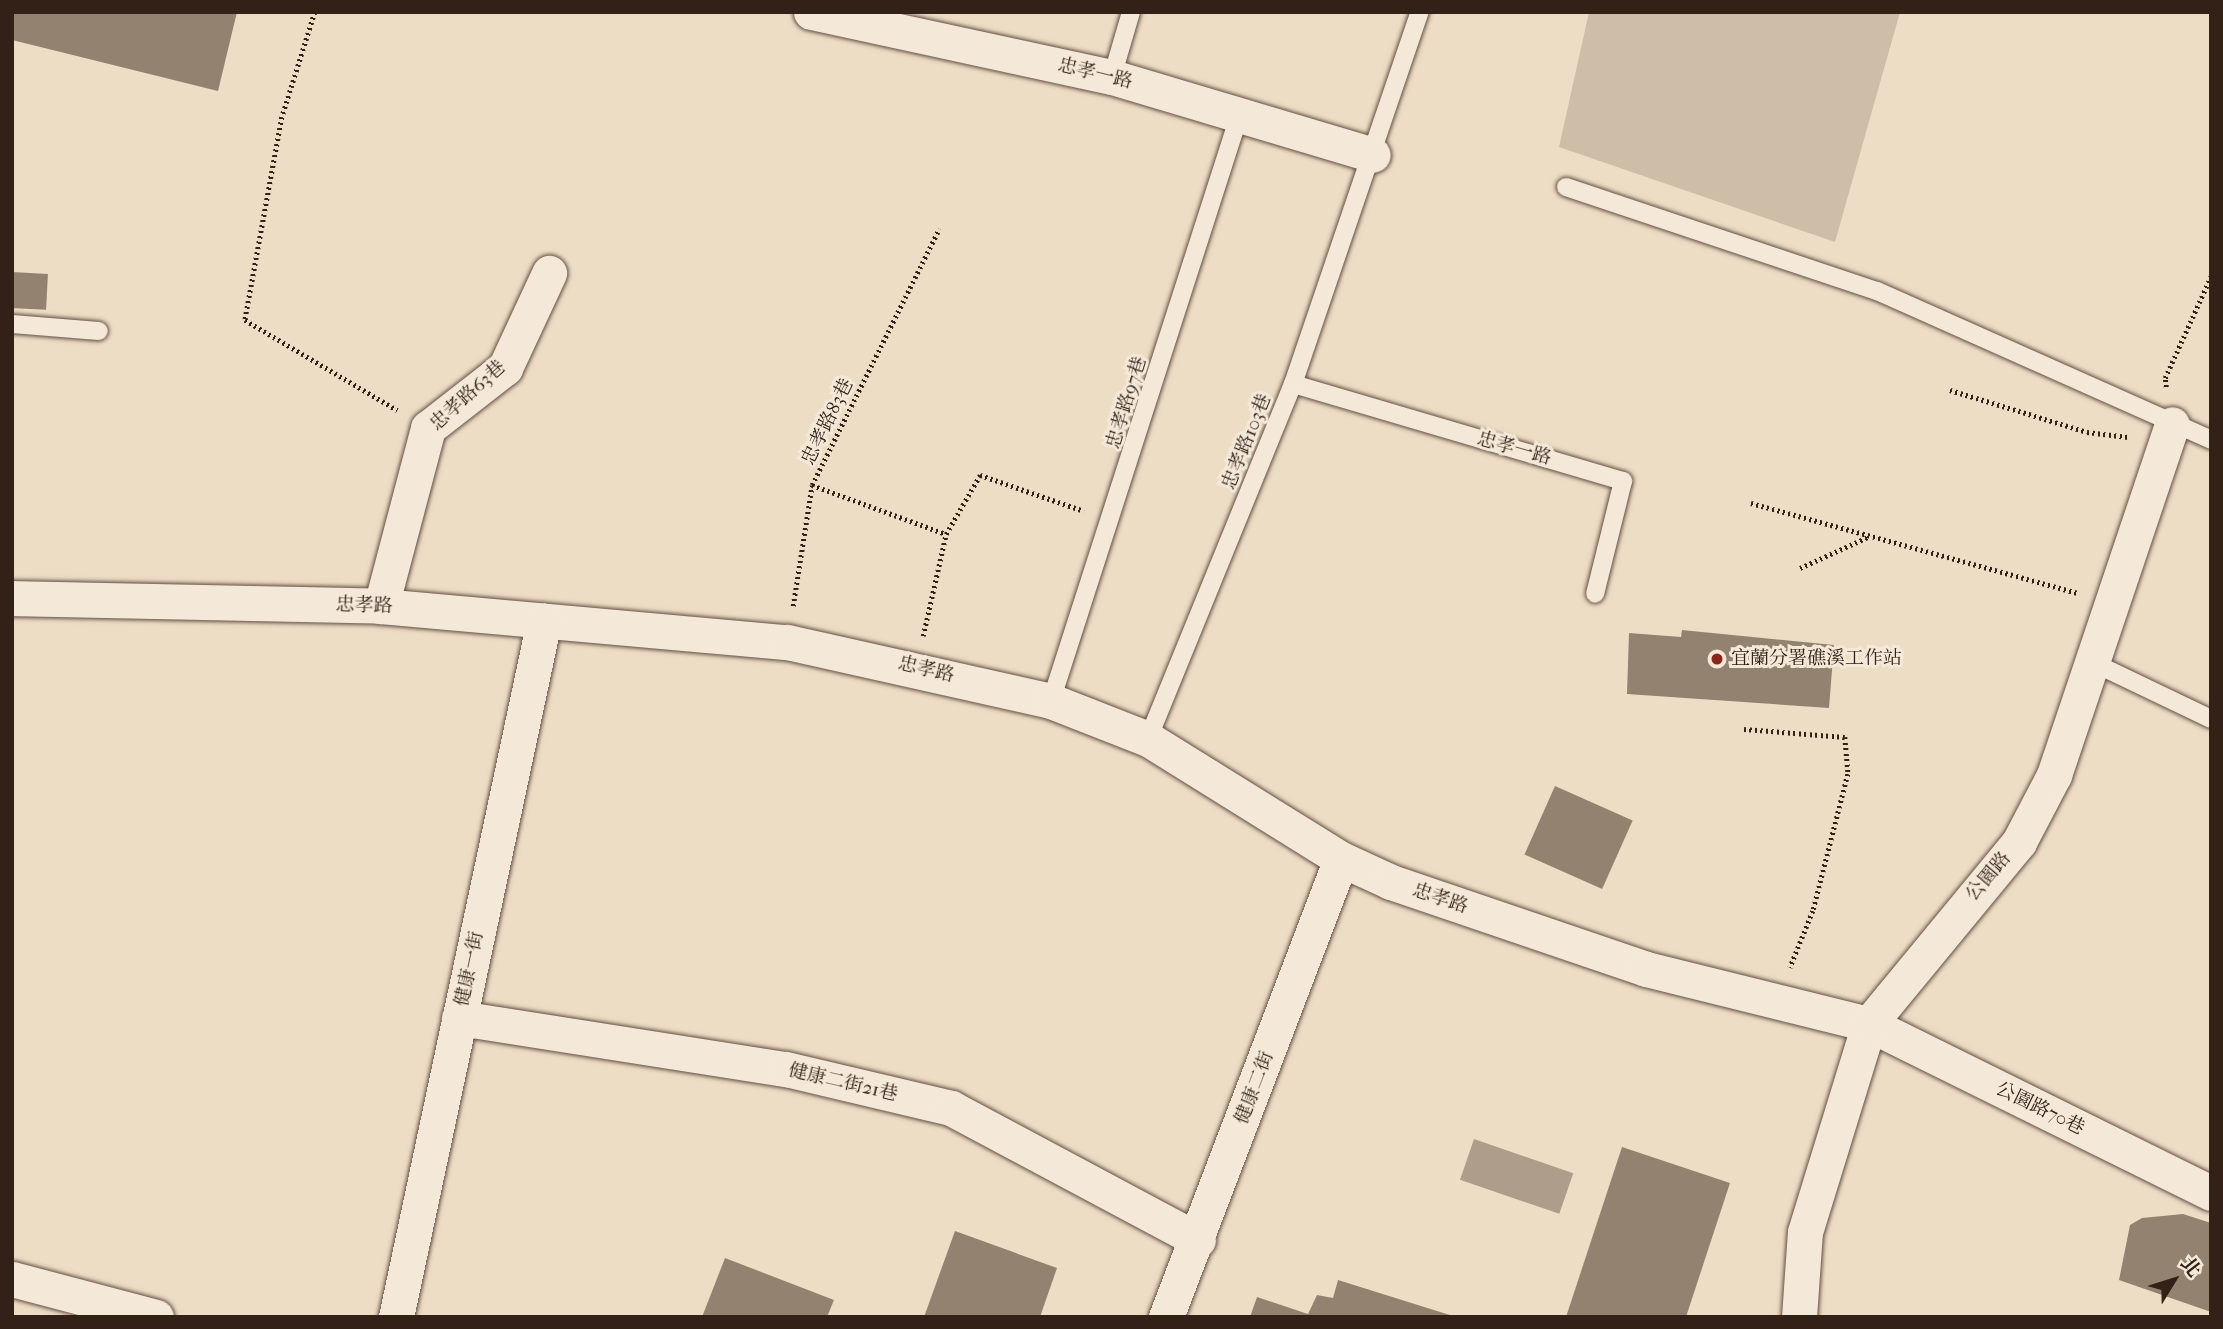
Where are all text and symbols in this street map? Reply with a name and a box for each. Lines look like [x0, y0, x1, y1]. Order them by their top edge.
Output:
street label: 忠孝一路 [1055, 54, 1135, 94]
street label: 忠孝路97巷 [1102, 354, 1152, 452]
street label: 忠孝路63巷 [425, 356, 511, 436]
street label: 忠孝路83巷 [797, 375, 859, 469]
street label: 忠孝路103巷 [1218, 391, 1276, 493]
street label: 忠孝一路 [1474, 428, 1554, 470]
street label: 忠孝路 [335, 594, 393, 618]
place label: 宜蘭分署礁溪工作站 [1731, 648, 1902, 670]
marker: 宜蘭分署礁溪工作站 [1709, 651, 1725, 667]
street label: 忠孝路 [896, 652, 956, 688]
street label: 公園路 [1962, 848, 2016, 906]
street label: 忠孝路 [1409, 879, 1471, 919]
street label: 健康一街 [451, 929, 489, 1009]
street label: 健康二街 [1231, 1048, 1279, 1128]
street label: 健康二街21巷 [786, 1059, 900, 1107]
street label: 公園路70巷 [1992, 1078, 2088, 1140]
north arrow [2139, 1245, 2209, 1315]
text: 北 [2176, 1253, 2205, 1281]

